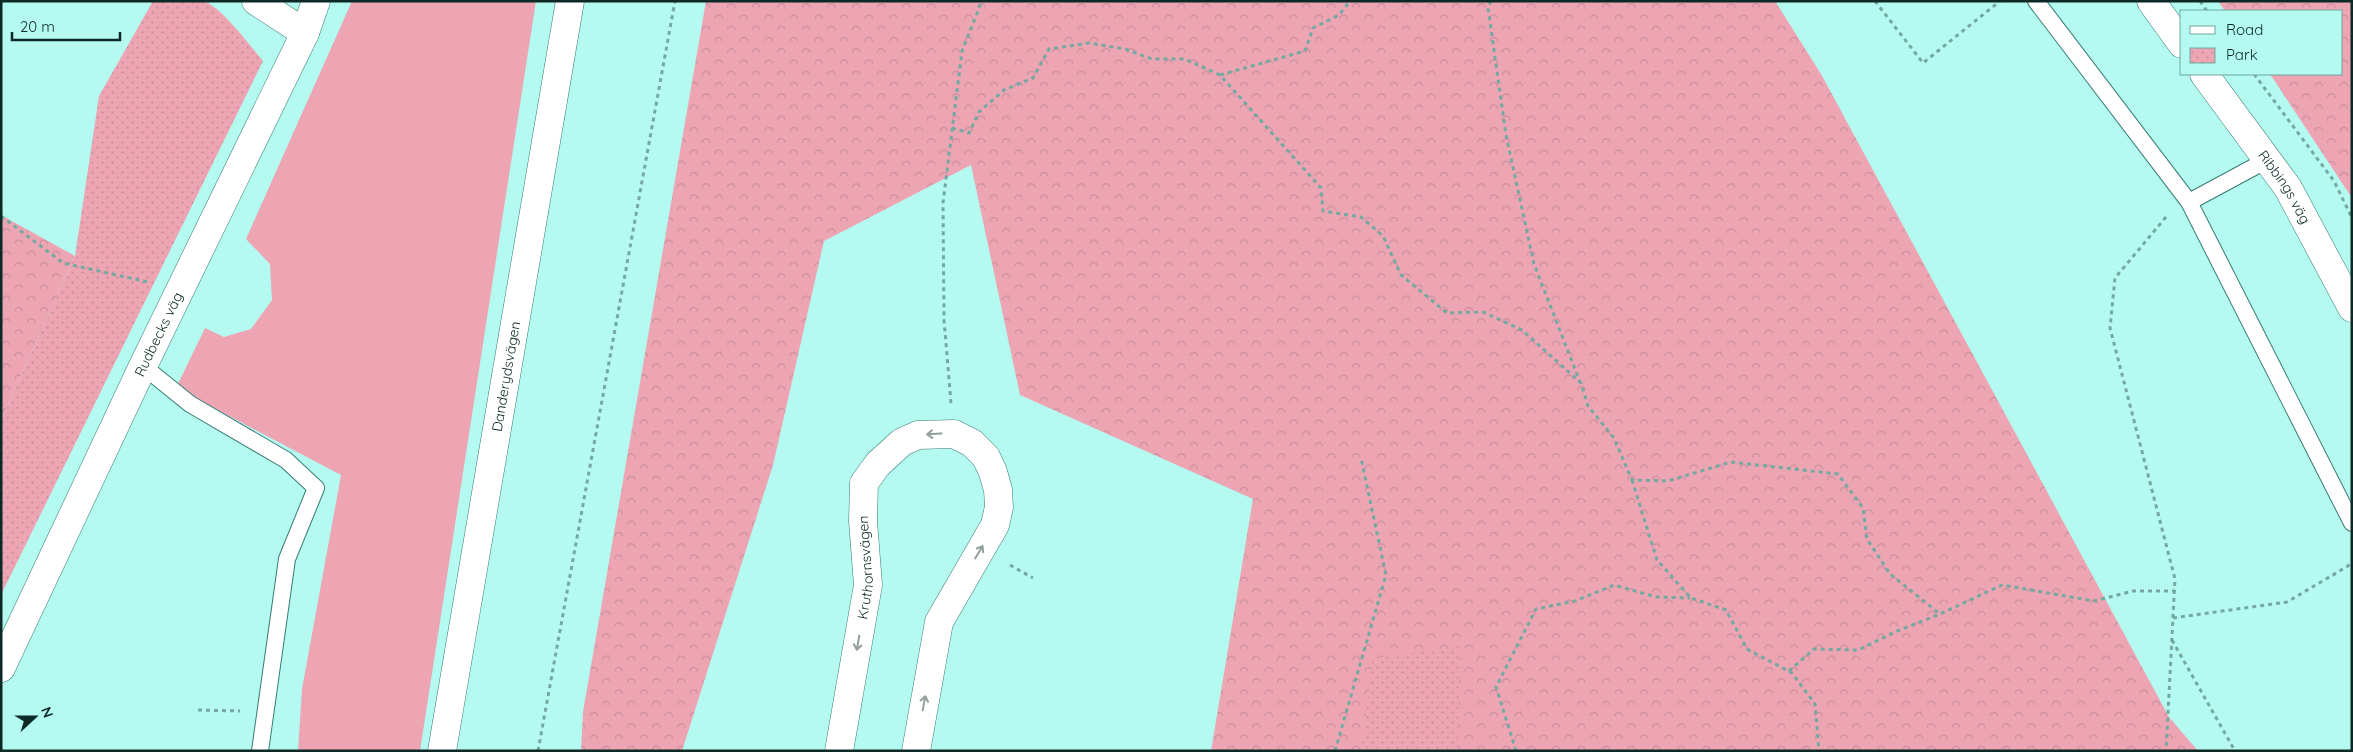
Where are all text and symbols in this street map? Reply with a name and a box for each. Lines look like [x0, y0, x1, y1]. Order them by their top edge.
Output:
scale bar [12, 10, 120, 42]
legend [2180, 10, 2343, 75]
text: 20 m [20, 17, 55, 36]
text: Road [2226, 20, 2263, 39]
text: Park [2226, 45, 2258, 64]
street label: Ribbings väg [2254, 147, 2315, 227]
street label: Rudbecks väg [130, 289, 187, 379]
street label: Danderydsvägen [488, 320, 524, 433]
one-way arrow [926, 430, 942, 439]
street label: Kruthornsvägen [853, 515, 877, 621]
one-way arrow [975, 546, 985, 560]
one-way arrow [852, 634, 862, 650]
north arrow [10, 692, 60, 742]
one-way arrow [920, 695, 930, 711]
text: N [37, 704, 57, 720]

